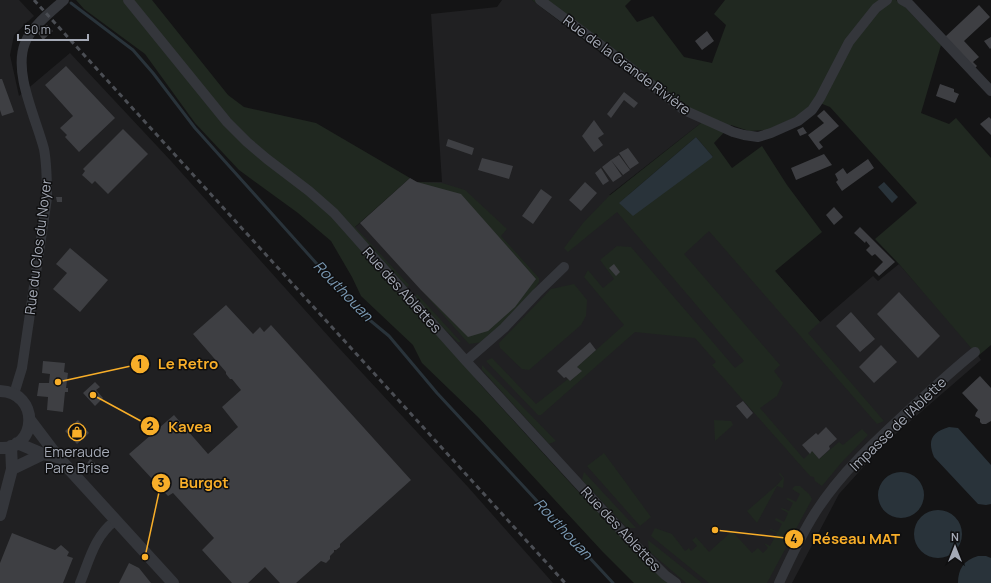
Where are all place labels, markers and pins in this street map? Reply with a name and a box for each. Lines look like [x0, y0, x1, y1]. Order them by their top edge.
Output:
callout: Le Retro [130, 350, 227, 377]
callout: Kavea [140, 413, 219, 440]
shop icon: Emeraude Pare Brise [67, 422, 87, 442]
place label: Emeraude Pare Brise [44, 442, 110, 477]
callout: Burgot [151, 469, 237, 496]
callout: Réseau MAT [784, 525, 908, 552]

